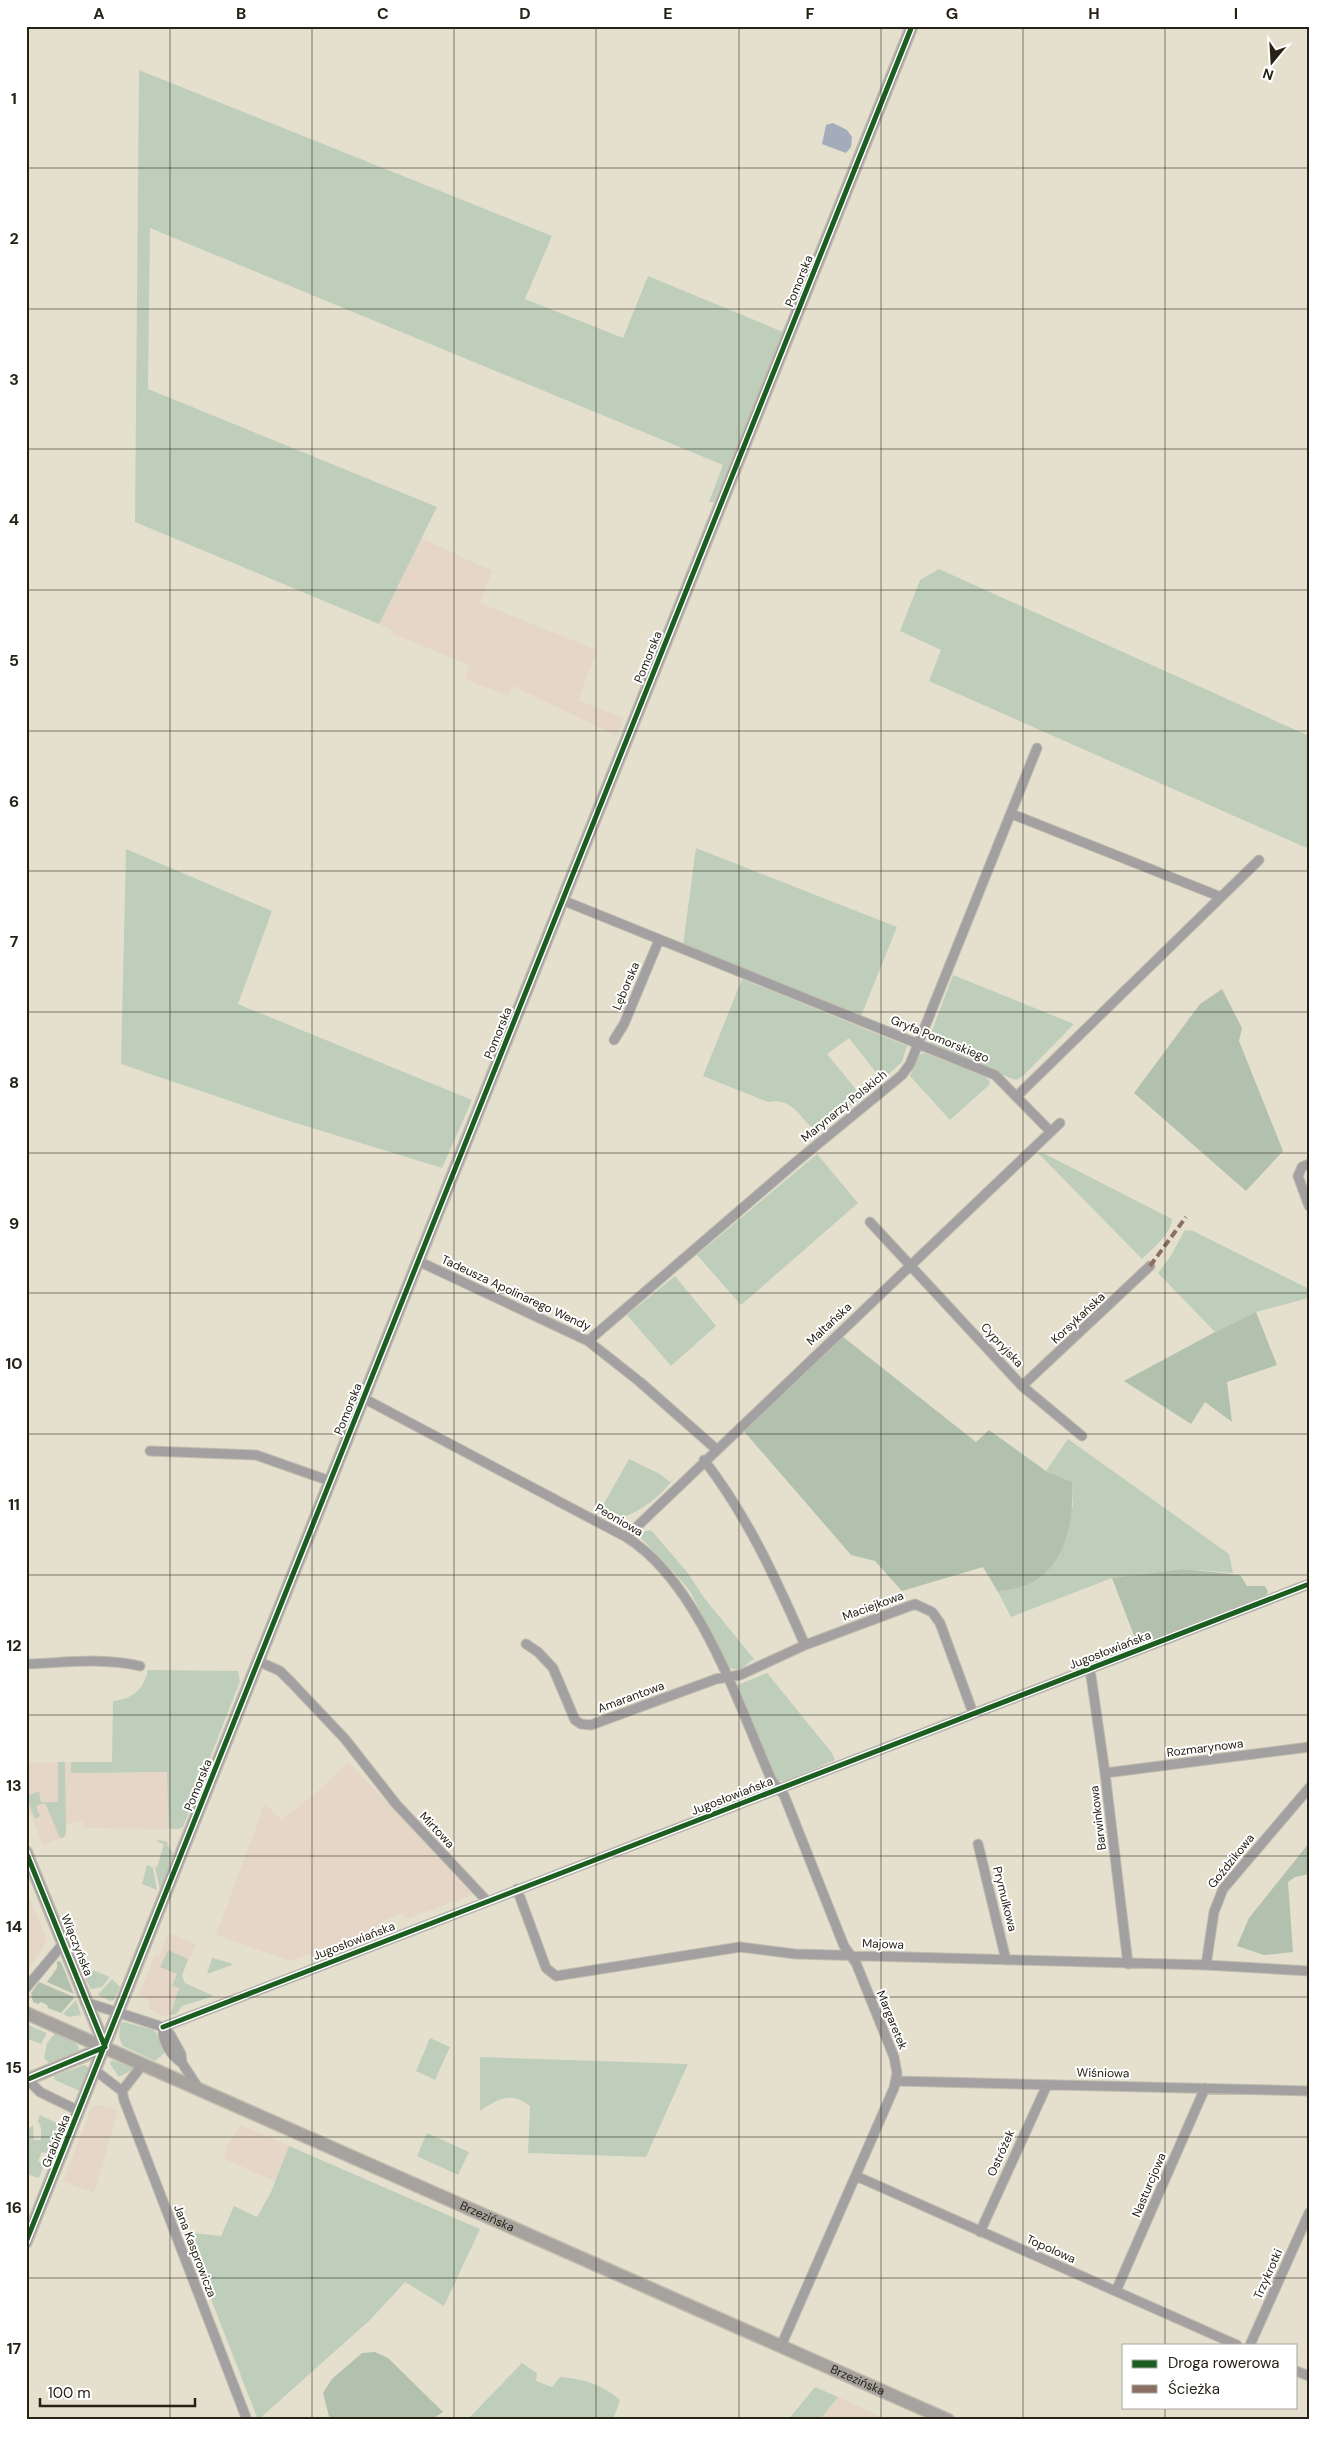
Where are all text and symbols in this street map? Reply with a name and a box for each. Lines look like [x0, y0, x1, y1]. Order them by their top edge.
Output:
text: A [93, 3, 105, 24]
text: B [236, 3, 246, 24]
text: C [377, 3, 389, 24]
text: D [519, 3, 531, 24]
text: E [663, 3, 673, 24]
text: F [806, 3, 815, 24]
text: G [946, 3, 958, 24]
text: H [1088, 3, 1100, 24]
text: I [1234, 3, 1238, 24]
north arrow [1248, 38, 1298, 88]
text: N [1260, 64, 1276, 85]
text: 1 [11, 88, 17, 109]
text: 2 [9, 228, 19, 249]
street label: Pomorska [781, 253, 817, 309]
text: 3 [9, 369, 19, 390]
text: 4 [9, 509, 19, 530]
street label: Pomorska [630, 629, 666, 685]
text: 5 [9, 650, 19, 671]
text: 6 [9, 791, 19, 812]
text: 7 [10, 931, 19, 952]
street label: Lęborska [609, 960, 643, 1012]
street label: Pomorska [480, 1005, 516, 1061]
street label: Gryfa Pomorskiego [888, 1012, 992, 1066]
street label: Marynarzy Polskich [798, 1066, 890, 1146]
text: 8 [9, 1072, 19, 1093]
text: 9 [9, 1213, 19, 1234]
street label: Tadeusza Apolinarego Wendy [439, 1251, 594, 1335]
street label: Korsykańska [1047, 1289, 1109, 1347]
street label: Maltańska [803, 1299, 855, 1349]
street label: Cypryjska [977, 1319, 1027, 1371]
text: 10 [5, 1353, 23, 1374]
street label: Pomorska [330, 1381, 366, 1437]
text: 11 [8, 1494, 20, 1515]
street label: Peoniowa [592, 1500, 646, 1540]
street label: Maciejkowa [840, 1588, 906, 1624]
street label: Jugosłowiańska [1067, 1627, 1153, 1673]
text: 12 [6, 1635, 22, 1656]
street label: Amarantowa [595, 1678, 667, 1716]
street label: Rozmarynowa [1166, 1735, 1244, 1761]
street label: Pomorska [180, 1757, 216, 1813]
street label: Jugosłowiańska [689, 1773, 775, 1819]
text: 13 [6, 1775, 22, 1796]
street label: Barwinkowa [1086, 1785, 1110, 1851]
street label: Mirtowa [416, 1808, 458, 1852]
street label: Goździkowa [1204, 1830, 1258, 1892]
street label: Prymulkowa [989, 1865, 1021, 1933]
street label: Wiączyńska [57, 1912, 97, 1978]
text: 14 [6, 1916, 22, 1937]
street label: Jugosłowiańska [311, 1918, 397, 1964]
street label: Majowa [862, 1935, 904, 1953]
street label: Margaretek [873, 1988, 911, 2052]
text: 15 [6, 2057, 22, 2078]
street label: Wiśniowa [1077, 2065, 1129, 2081]
street label: Grabińska [38, 2112, 74, 2170]
street label: Ostróżek [984, 2127, 1018, 2179]
street label: Nasturcjowa [1128, 2150, 1170, 2220]
text: 16 [6, 2197, 22, 2218]
street label: Brzezińska [457, 2198, 517, 2236]
street label: Jana Kasprowicza [170, 2202, 220, 2300]
street label: Topolowa [1024, 2231, 1078, 2267]
street label: Trzykrotki [1250, 2246, 1286, 2302]
text: 17 [7, 2338, 22, 2359]
legend [1122, 2344, 1298, 2408]
text: Droga rowerowa [1168, 2353, 1279, 2373]
street label: Brzezińska [828, 2361, 887, 2399]
scale bar [40, 2376, 195, 2408]
text: Ścieżka [1168, 2379, 1220, 2399]
text: 100 m [48, 2383, 91, 2403]

